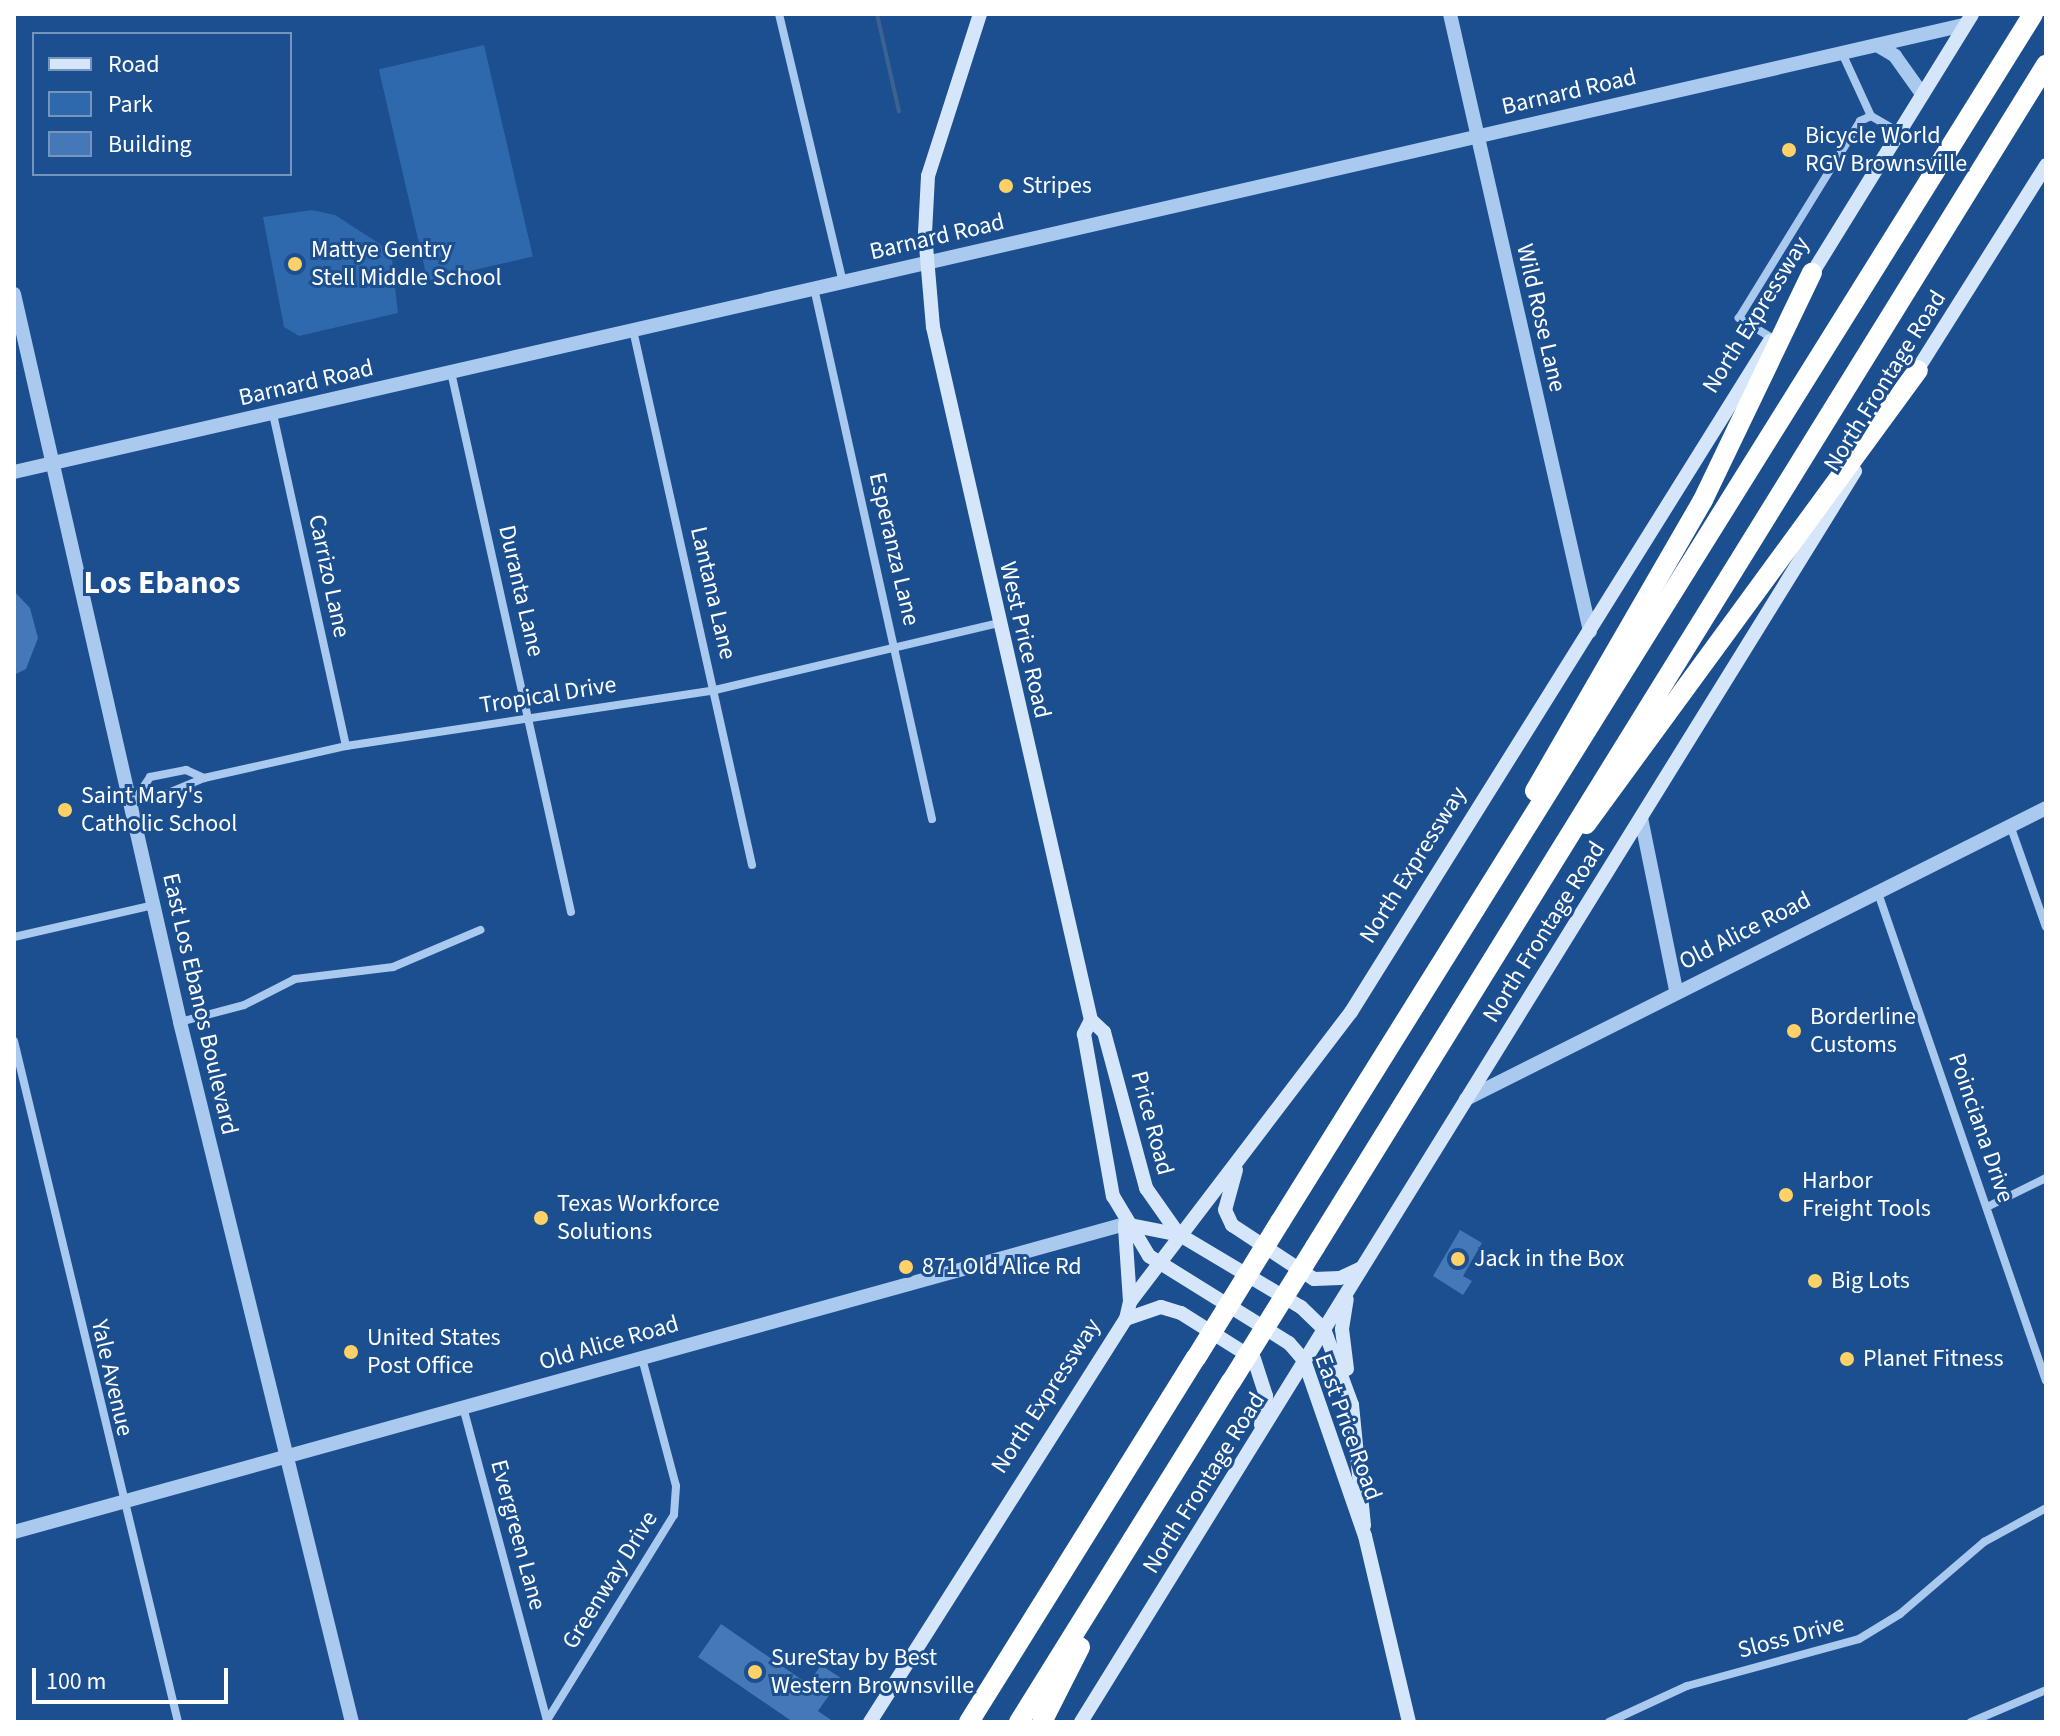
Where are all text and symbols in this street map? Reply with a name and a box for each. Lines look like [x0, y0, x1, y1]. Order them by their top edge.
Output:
legend [32, 32, 292, 176]
text: Road [108, 47, 160, 82]
street label: Barnard Road [1499, 63, 1639, 121]
text: Park [108, 87, 153, 122]
place label: Bicycle World RGV Brownsville [1805, 122, 1967, 178]
text: Building [108, 127, 192, 162]
marker: Bicycle World RGV Brownsville [1780, 141, 1798, 159]
place label: Stripes [1022, 172, 1092, 200]
marker: Stripes [997, 177, 1015, 195]
street label: Barnard Road [867, 208, 1007, 266]
street label: North Expressway [1696, 231, 1816, 399]
place label: Mattye Gentry Stell Middle School [311, 236, 502, 292]
street label: Wild Rose Lane [1510, 241, 1572, 395]
marker: Mattye Gentry Stell Middle School [286, 255, 304, 273]
street label: North Frontage Road [1818, 285, 1952, 477]
street label: Barnard Road [236, 354, 376, 412]
street label: Esperanza Lane [862, 470, 926, 628]
street label: Carrizo Lane [302, 512, 356, 640]
street label: Duranta Lane [492, 522, 550, 660]
street label: Lantana Lane [684, 524, 742, 662]
street label: West Price Road [993, 559, 1057, 721]
district label: Los Ebanos [84, 564, 240, 602]
street label: Tropical Drive [478, 670, 618, 720]
street label: North Expressway [1353, 781, 1473, 949]
place label: Saint Mary's Catholic School [81, 782, 237, 838]
marker: Saint Mary's Catholic School [56, 801, 74, 819]
street label: North Frontage Road [1477, 836, 1611, 1028]
street label: East Los Ebanos Boulevard [156, 870, 244, 1138]
street label: Old Alice Road [1674, 886, 1816, 976]
place label: Borderline Customs [1810, 1003, 1916, 1059]
marker: Borderline Customs [1785, 1022, 1803, 1040]
street label: Poinciana Drive [1942, 1050, 2020, 1206]
street label: Price Road [1124, 1068, 1180, 1178]
place label: Harbor Freight Tools [1802, 1167, 1931, 1223]
marker: Harbor Freight Tools [1777, 1186, 1795, 1204]
place label: Texas Workforce Solutions [557, 1190, 720, 1246]
marker: Texas Workforce Solutions [532, 1209, 550, 1227]
place label: Jack in the Box [1474, 1245, 1624, 1273]
marker: Jack in the Box [1449, 1250, 1467, 1268]
place label: 871 Old Alice Rd [922, 1253, 1082, 1281]
marker: 871 Old Alice Rd [897, 1258, 915, 1276]
place label: Big Lots [1831, 1267, 1910, 1295]
marker: Big Lots [1806, 1272, 1824, 1290]
street label: Old Alice Road [536, 1309, 682, 1377]
street label: North Expressway [985, 1313, 1107, 1479]
street label: Yale Avenue [85, 1317, 139, 1439]
place label: United States Post Office [367, 1324, 501, 1380]
marker: United States Post Office [342, 1343, 360, 1361]
place label: Planet Fitness [1863, 1345, 2004, 1373]
street label: East Price Road [1308, 1350, 1388, 1504]
marker: Planet Fitness [1838, 1350, 1856, 1368]
street label: North Frontage Road [1137, 1387, 1271, 1579]
street label: Evergreen Lane [484, 1457, 552, 1613]
street label: Greenway Drive [556, 1506, 664, 1654]
street label: Sloss Drive [1735, 1609, 1847, 1665]
place label: SureStay by Best Western Brownsville [771, 1644, 974, 1700]
scale bar [36, 1652, 232, 1702]
marker: SureStay by Best Western Brownsville [746, 1663, 764, 1681]
text: 100 m [46, 1664, 106, 1699]

